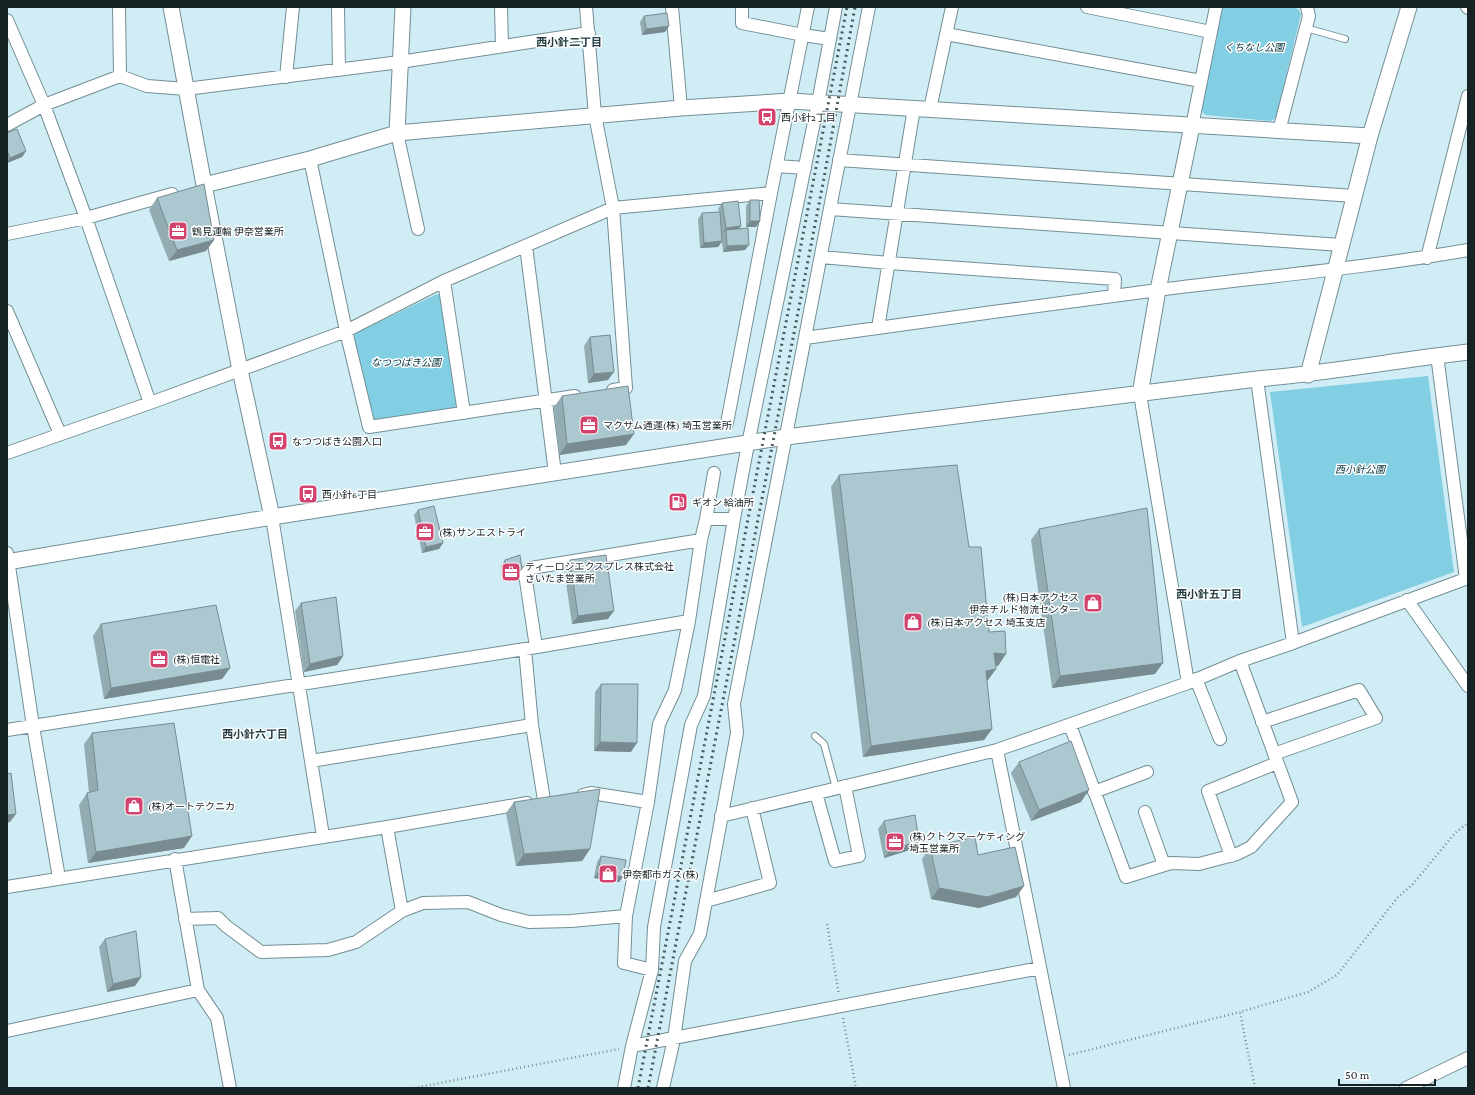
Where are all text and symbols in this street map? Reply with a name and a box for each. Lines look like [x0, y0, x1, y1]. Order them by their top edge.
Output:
district label: 西小針二丁目 [536, 36, 602, 48]
park label: くちなし公園 [1224, 42, 1286, 53]
bus stop icon: 西小針2丁目 [756, 106, 778, 128]
place label: 西小針2丁目 [781, 112, 836, 123]
office icon: 鶴見運輸 伊奈営業所 [167, 220, 189, 242]
place label: 鶴見運輸 伊奈営業所 [192, 226, 284, 237]
park label: なつつばき公園 [371, 357, 443, 368]
office icon: マクサム通運(株) 埼玉営業所 [578, 414, 600, 436]
place label: マクサム通運(株) 埼玉営業所 [603, 420, 732, 432]
bus stop icon: なつつばき公園入口 [267, 430, 289, 452]
place label: なつつばき公園入口 [292, 436, 382, 447]
park label: 西小針公園 [1335, 464, 1387, 475]
bus stop icon: 西小針6丁目 [297, 483, 319, 505]
place label: 西小針6丁目 [322, 489, 377, 500]
fuel station icon: ギオン 給油所 [667, 491, 689, 513]
place label: ギオン 給油所 [692, 497, 754, 508]
office icon: (株)サンエストライ [414, 521, 436, 543]
place label: (株)サンエストライ [439, 527, 526, 539]
office icon: ティーロジエクスプレス株式会社 さいたま営業所 [500, 561, 522, 583]
place label: ティーロジエクスプレス株式会社 さいたま営業所 [525, 561, 674, 584]
district label: 西小針五丁目 [1176, 588, 1242, 600]
place label: (株)日本アクセス 伊奈チルド物流センター [969, 592, 1079, 615]
shop icon: (株)日本アクセス 伊奈チルド物流センター [1082, 592, 1104, 614]
shop icon: (株)日本アクセス 埼玉支店 [902, 611, 924, 633]
place label: (株)日本アクセス 埼玉支店 [927, 617, 1045, 629]
office icon: (株)恒電社 [148, 648, 170, 670]
place label: (株)恒電社 [173, 654, 220, 666]
district label: 西小針六丁目 [222, 728, 288, 740]
shop icon: (株)オートテクニカ [123, 795, 145, 817]
place label: (株)オートテクニカ [148, 801, 235, 813]
office icon: (株)クトクマーケティング 埼玉営業所 [884, 831, 906, 853]
place label: (株)クトクマーケティング 埼玉営業所 [909, 831, 1025, 854]
shop icon: 伊奈都市ガス(株) [597, 863, 619, 885]
place label: 伊奈都市ガス(株) [622, 869, 699, 881]
scale bar [1339, 1061, 1435, 1087]
text: 50 m [1345, 1068, 1370, 1082]

